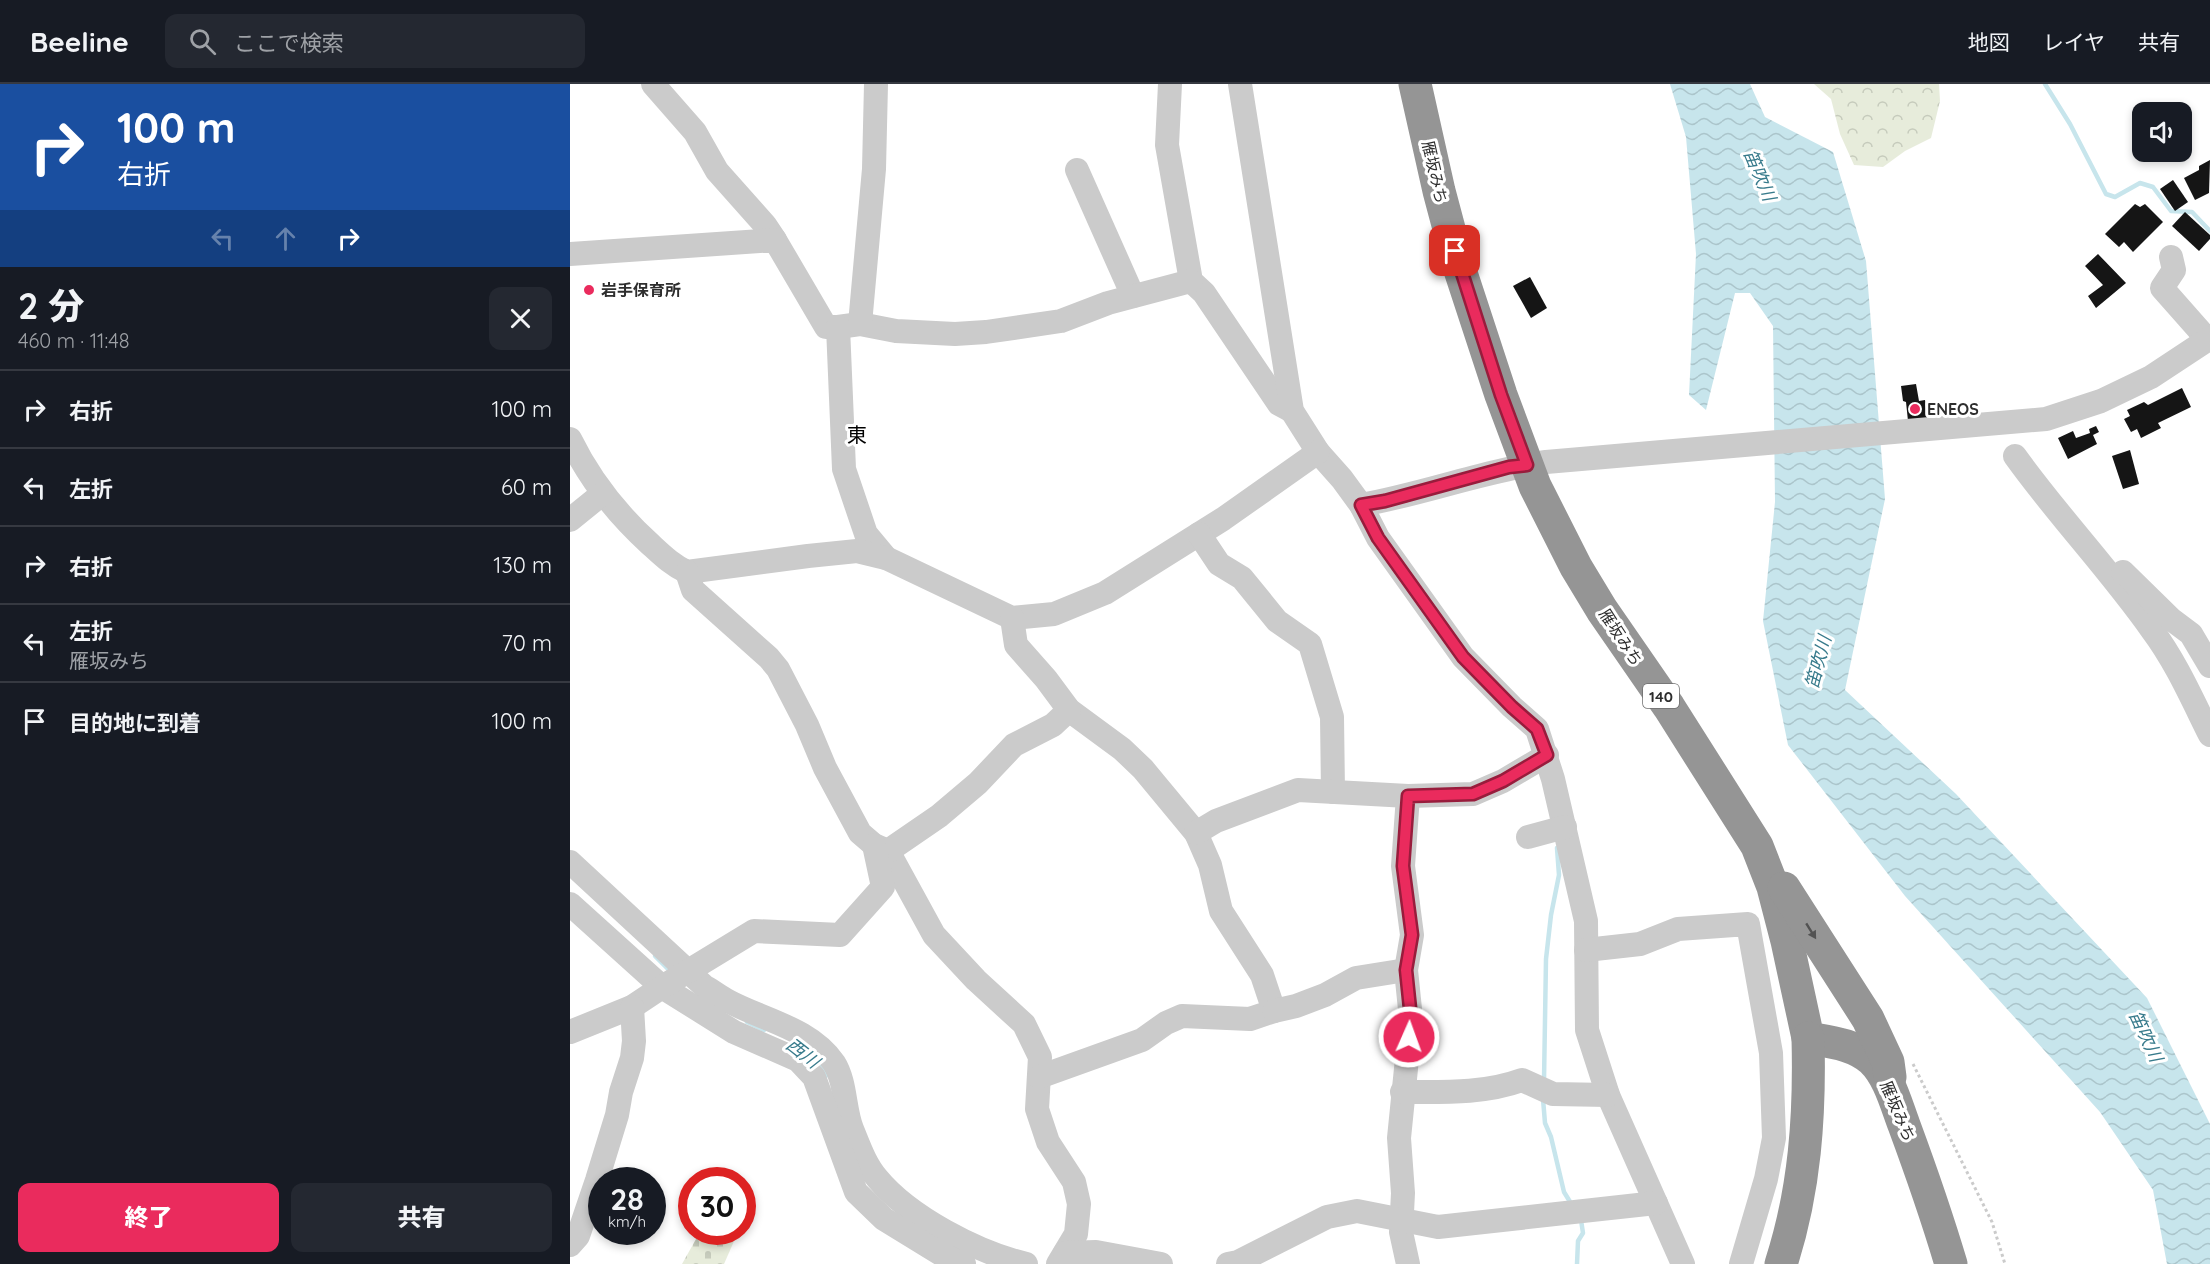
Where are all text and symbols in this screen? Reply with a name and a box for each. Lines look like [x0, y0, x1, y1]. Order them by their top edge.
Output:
search box [165, 14, 585, 68]
text: Beeline [30, 24, 129, 59]
icon: search [186, 25, 219, 58]
text: ここで検索 [234, 29, 344, 57]
text: 地図 [1968, 29, 2010, 55]
text: レイヤ [2043, 29, 2105, 55]
text: 共有 [2138, 29, 2180, 55]
text: 100 m [117, 101, 235, 154]
map controls [2132, 102, 2192, 162]
button: sound [2132, 102, 2192, 162]
icon: right [18, 108, 96, 186]
street label: 雁坂みち [1418, 139, 1452, 205]
water label: 笛吹川 [1739, 146, 1782, 206]
text: 右折 [117, 157, 171, 191]
icon: left [206, 222, 239, 255]
icon: ahead [269, 222, 302, 255]
icon: right [332, 222, 365, 255]
pin [1429, 225, 1480, 276]
icon: arrive [1438, 234, 1471, 267]
place label: 岩手保育所 [601, 280, 681, 300]
text: 2 分 [18, 283, 85, 328]
marker: 岩手保育所 [582, 283, 596, 297]
button: close [489, 287, 552, 350]
text: 460 m · 11:48 [18, 328, 130, 353]
icon: right [18, 393, 51, 426]
text: 100 m [492, 395, 552, 423]
text: 右折 [69, 397, 113, 425]
place label: ENEOS [1927, 399, 1979, 419]
marker: ENEOS [1908, 402, 1922, 416]
district label: 東 [847, 422, 867, 447]
icon: left [18, 471, 51, 504]
text: 60 m [501, 473, 552, 501]
text: 左折 [69, 475, 113, 503]
icon: right [18, 549, 51, 582]
text: 130 m [493, 551, 552, 579]
text: 右折 [69, 553, 113, 581]
street label: 雁坂みち [1595, 605, 1647, 669]
text: 左折 [69, 617, 113, 645]
icon: left [18, 627, 51, 660]
text: 70 m [502, 629, 552, 657]
water label: 笛吹川 [1800, 631, 1837, 691]
text: 雁坂みち [69, 648, 149, 673]
road number: 140 [1643, 684, 1679, 708]
icon: arrive [18, 705, 51, 738]
text: 100 m [492, 707, 552, 735]
text: 目的地に到着 [69, 709, 201, 737]
one-way arrow [1805, 922, 1817, 938]
position arrow [1377, 1005, 1441, 1069]
water label: 笛吹川 [2124, 1007, 2169, 1067]
water label: 西川 [782, 1033, 826, 1074]
street label: 雁坂みち [1876, 1078, 1920, 1144]
speed limit sign: 30 [678, 1167, 756, 1245]
text: 28 [610, 1180, 644, 1218]
button: 終了 [18, 1183, 279, 1252]
button: 共有 [291, 1183, 552, 1252]
text: km/h [608, 1212, 646, 1231]

